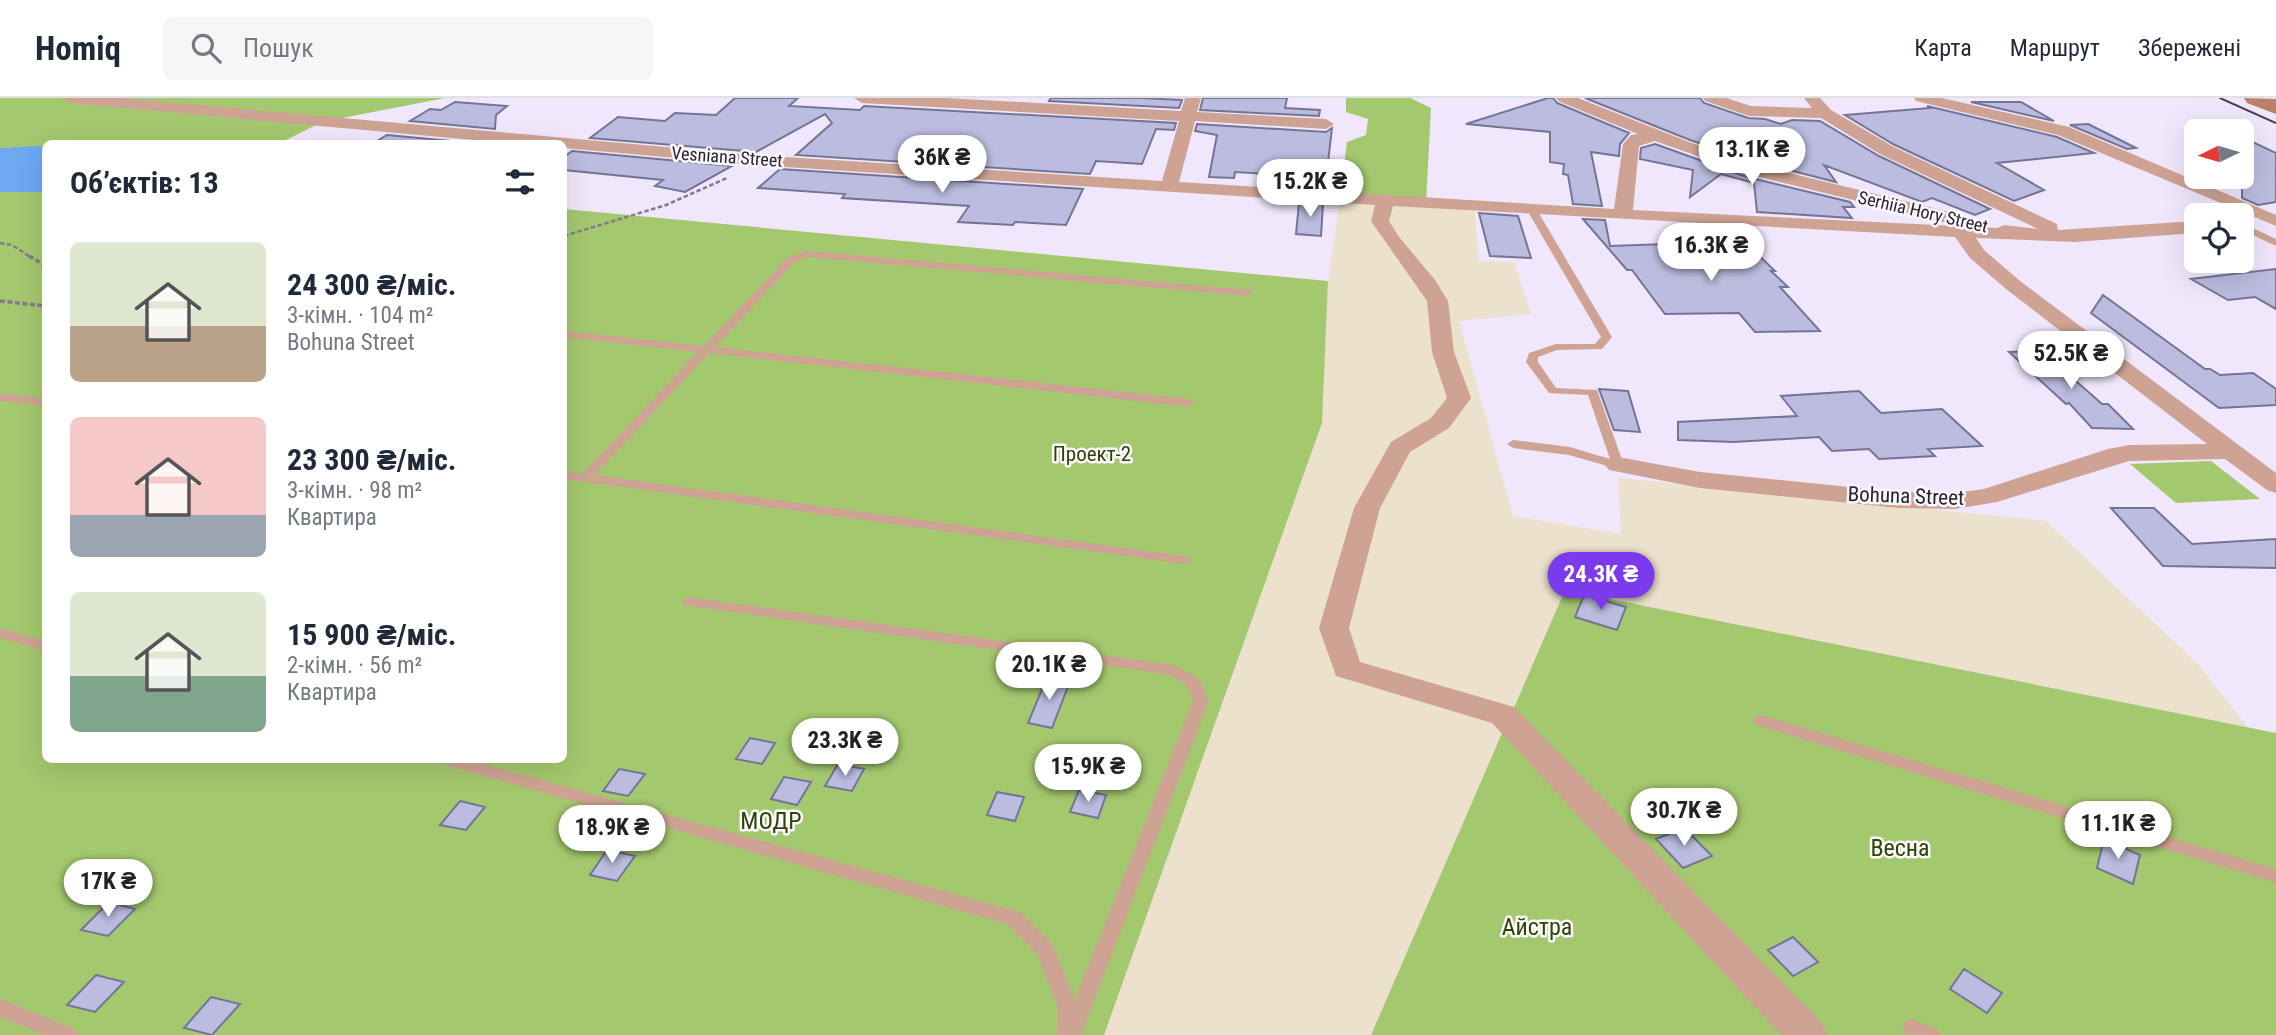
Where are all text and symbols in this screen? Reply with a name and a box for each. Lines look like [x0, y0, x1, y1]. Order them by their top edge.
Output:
search box [163, 17, 653, 80]
text: Homiq [35, 29, 121, 68]
icon: search [187, 29, 225, 67]
text: Пошук [243, 33, 314, 63]
text: Карта [1914, 34, 1972, 62]
text: Маршрут [2010, 34, 2100, 62]
text: Збережені [2138, 34, 2241, 62]
north arrow [2184, 119, 2254, 189]
map controls [2184, 119, 2254, 273]
pin: 13.1K ₴ [1687, 127, 1817, 187]
pin: 36K ₴ [893, 136, 991, 195]
text: 13.1K ₴ [1715, 136, 1789, 163]
street label: Vesniana Street [671, 142, 783, 171]
text: 36K ₴ [914, 144, 970, 171]
pin: 15.2K ₴ [1245, 159, 1375, 219]
icon: filters [501, 163, 539, 201]
text: Об’єктів: 13 [70, 165, 219, 200]
text: 15.2K ₴ [1273, 168, 1347, 195]
street label: Serhiia Hory Street [1856, 186, 1990, 237]
button: locate [2184, 203, 2254, 273]
pin: 16.3K ₴ [1646, 223, 1776, 283]
text: 16.3K ₴ [1674, 232, 1748, 259]
text: 24 300 ₴/міс. [287, 267, 457, 302]
icon: home [126, 270, 210, 354]
text: 3-кімн. · 104 m² [287, 302, 433, 329]
text: Bohuna Street [287, 329, 415, 356]
pin: 52.5K ₴ [2006, 331, 2136, 391]
text: 52.5K ₴ [2034, 340, 2108, 367]
text: 23 300 ₴/міс. [287, 442, 457, 477]
park label: Проект-2 [1053, 442, 1131, 466]
icon: home [126, 445, 210, 529]
text: 3-кімн. · 98 m² [287, 477, 422, 504]
street label: Bohuna Street [1847, 482, 1965, 510]
text: Квартира [287, 504, 377, 531]
pin: 24.3K ₴ [1536, 552, 1666, 612]
text: 24.3K ₴ [1564, 561, 1638, 588]
text: 15 900 ₴/міс. [287, 617, 457, 652]
icon: home [126, 620, 210, 704]
pin: 20.1K ₴ [984, 642, 1114, 702]
text: 20.1K ₴ [1012, 651, 1086, 678]
text: 2-кімн. · 56 m² [287, 652, 422, 679]
text: Квартира [287, 679, 377, 706]
pin: 23.3K ₴ [780, 718, 910, 778]
text: 23.3K ₴ [808, 727, 882, 754]
pin: 15.9K ₴ [1023, 744, 1153, 804]
text: 15.9K ₴ [1051, 753, 1125, 780]
pin: 30.7K ₴ [1619, 788, 1749, 848]
text: 30.7K ₴ [1647, 797, 1721, 824]
pin: 11.1K ₴ [2053, 802, 2183, 861]
pin: 18.9K ₴ [547, 806, 677, 865]
park label: МОДР [740, 807, 802, 835]
text: 11.1K ₴ [2081, 810, 2155, 837]
text: 18.9K ₴ [575, 814, 649, 841]
park label: Весна [1870, 834, 1930, 862]
pin: 17K ₴ [59, 860, 157, 919]
text: 17K ₴ [80, 868, 136, 895]
park label: Айстра [1502, 913, 1572, 941]

